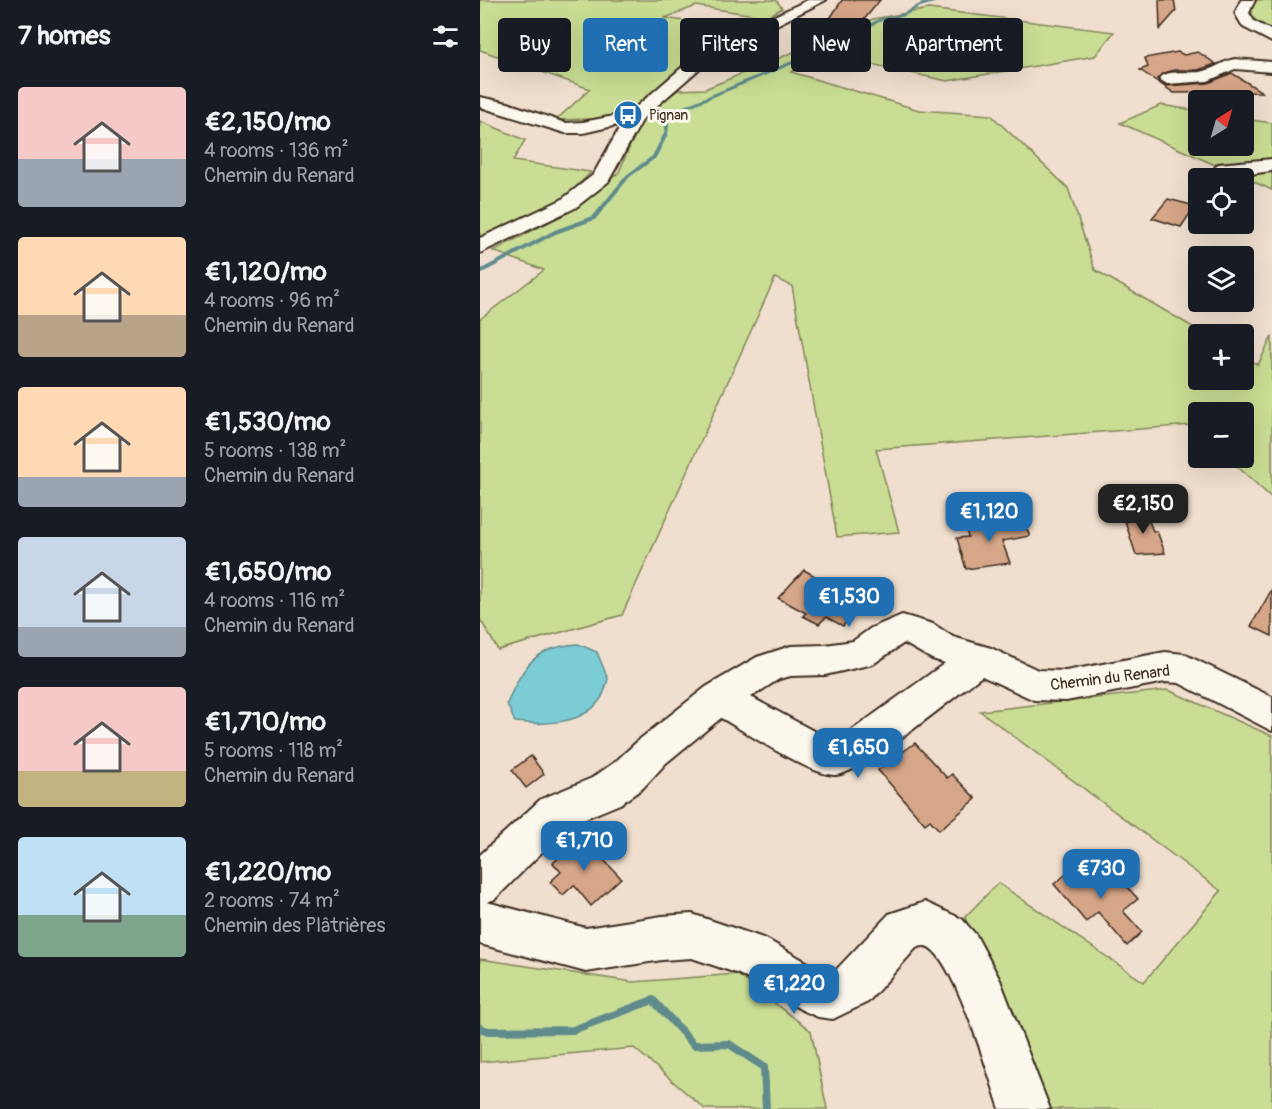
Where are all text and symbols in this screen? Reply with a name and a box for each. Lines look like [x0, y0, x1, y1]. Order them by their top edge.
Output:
chip: Buy [498, 18, 571, 72]
chip: Rent [583, 18, 668, 72]
chip: Filters [680, 18, 779, 72]
chip: New [791, 18, 871, 72]
chip: Apartment [883, 18, 1023, 72]
text: 7 homes [18, 20, 110, 52]
icon: filters [429, 20, 462, 53]
north arrow [1188, 90, 1254, 156]
map controls [1188, 90, 1254, 468]
bus stop icon: Pignan [612, 99, 644, 131]
text: €2,150/mo [204, 106, 331, 138]
place label: Pignan [649, 107, 688, 124]
icon: home [66, 111, 138, 183]
text: 4 rooms · 136 m² [204, 138, 349, 163]
text: Chemin du Renard [204, 163, 355, 188]
button: locate [1188, 168, 1254, 234]
button: layers [1188, 246, 1254, 312]
text: €1,120/mo [204, 256, 327, 288]
icon: home [66, 261, 138, 333]
text: 4 rooms · 96 m² [204, 288, 340, 313]
text: Chemin du Renard [204, 313, 355, 338]
button: + [1188, 324, 1254, 390]
button: − [1188, 402, 1254, 468]
text: €1,530/mo [204, 406, 331, 438]
icon: home [66, 411, 138, 483]
text: 5 rooms · 138 m² [204, 438, 346, 463]
text: Chemin du Renard [204, 463, 355, 488]
pin: €2,150 [1094, 484, 1192, 535]
text: €2,150 [1112, 491, 1174, 516]
pin: €1,120 [940, 492, 1038, 543]
text: €1,120 [960, 499, 1018, 524]
text: €1,650/mo [204, 556, 331, 588]
icon: home [66, 561, 138, 633]
pin: €1,530 [800, 577, 898, 628]
text: €1,530 [818, 584, 880, 609]
text: 4 rooms · 116 m² [204, 588, 345, 613]
text: Chemin du Renard [204, 613, 355, 638]
street label: Chemin du Renard [1049, 661, 1171, 695]
text: €1,710/mo [204, 706, 326, 738]
icon: home [66, 711, 138, 783]
pin: €1,650 [809, 728, 907, 779]
text: €1,650 [827, 735, 889, 760]
text: 5 rooms · 118 m² [204, 738, 343, 763]
text: Chemin du Renard [204, 763, 355, 788]
pin: €1,710 [535, 821, 633, 872]
text: €1,710 [555, 828, 613, 853]
pin: €730 [1065, 849, 1137, 900]
text: €1,220/mo [204, 856, 331, 888]
text: €730 [1077, 856, 1125, 881]
icon: home [66, 861, 138, 933]
text: 2 rooms · 74 m² [204, 888, 340, 913]
text: Chemin des Plâtrières [204, 913, 385, 938]
pin: €1,220 [745, 964, 843, 1015]
text: €1,220 [763, 971, 825, 996]

